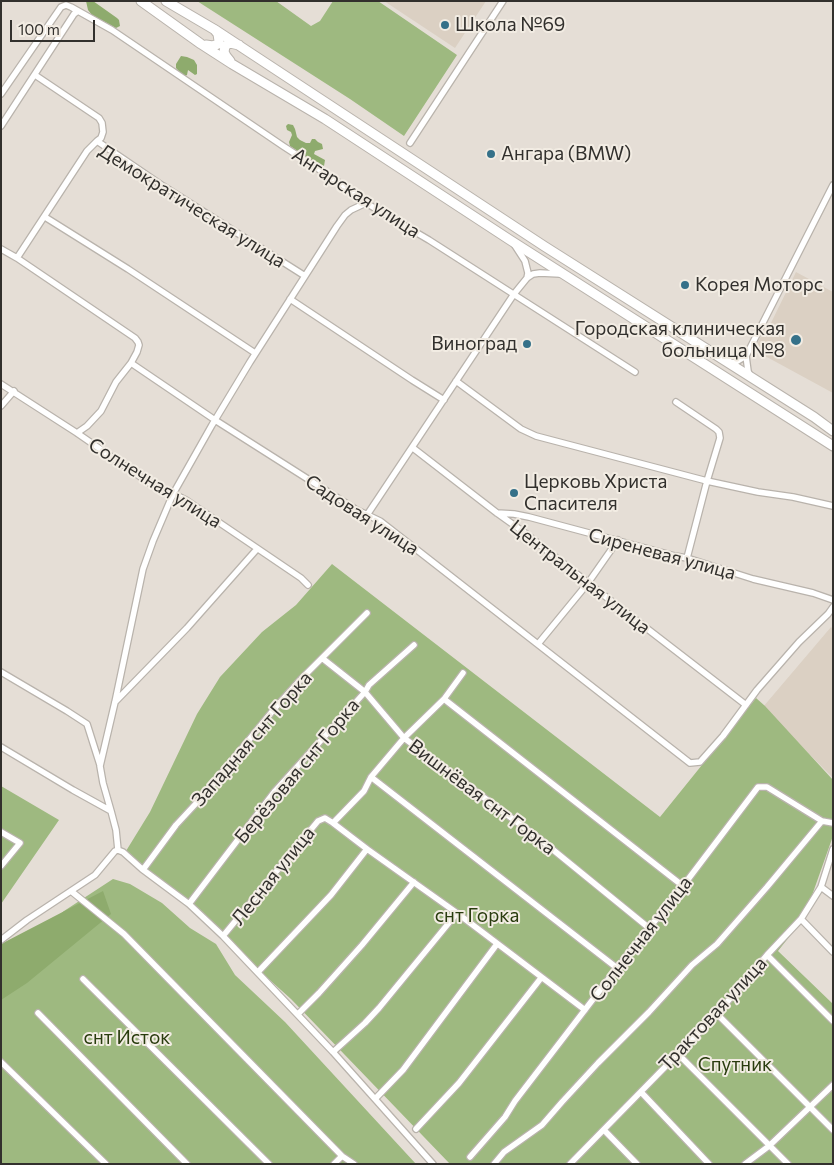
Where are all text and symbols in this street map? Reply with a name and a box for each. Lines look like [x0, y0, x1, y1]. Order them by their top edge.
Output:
scale bar [12, 10, 98, 42]
place label: Школа №69 [455, 14, 565, 36]
marker: Школа №69 [439, 19, 451, 31]
text: 100 m [18, 20, 60, 38]
street label: Демократическая улица [94, 139, 290, 273]
street label: Ангарская улица [288, 143, 424, 243]
place label: Ангара (BMW) [501, 143, 631, 165]
marker: Ангара (BMW) [485, 148, 497, 160]
place label: Корея Моторс [695, 274, 823, 296]
marker: Корея Моторс [679, 279, 691, 291]
place label: Городская клиническая больница №8 [575, 318, 785, 362]
place label: Виноград [431, 333, 517, 355]
marker: Городская клиническая больница №8 [789, 333, 803, 347]
marker: Виноград [521, 338, 533, 350]
street label: Солнечная улица [84, 433, 226, 533]
street label: Садовая улица [301, 470, 423, 560]
place label: Церковь Христа Спасителя [524, 471, 667, 515]
marker: Церковь Христа Спасителя [508, 487, 520, 499]
street label: Центральная улица [505, 515, 655, 639]
street label: Сиреневая улица [586, 523, 738, 585]
street label: Западная снт Горка [187, 667, 317, 811]
street label: Берёзовая снт Горка [230, 694, 364, 848]
street label: Вишнёвая снт Горка [404, 734, 560, 860]
street label: Лесная улица [226, 822, 320, 930]
street label: Солнечная улица [585, 872, 697, 1006]
park label: снт Горка [435, 905, 519, 927]
street label: Трактовая улица [654, 952, 772, 1076]
park label: снт Исток [84, 1027, 170, 1049]
park label: Спутник [698, 1054, 772, 1076]

